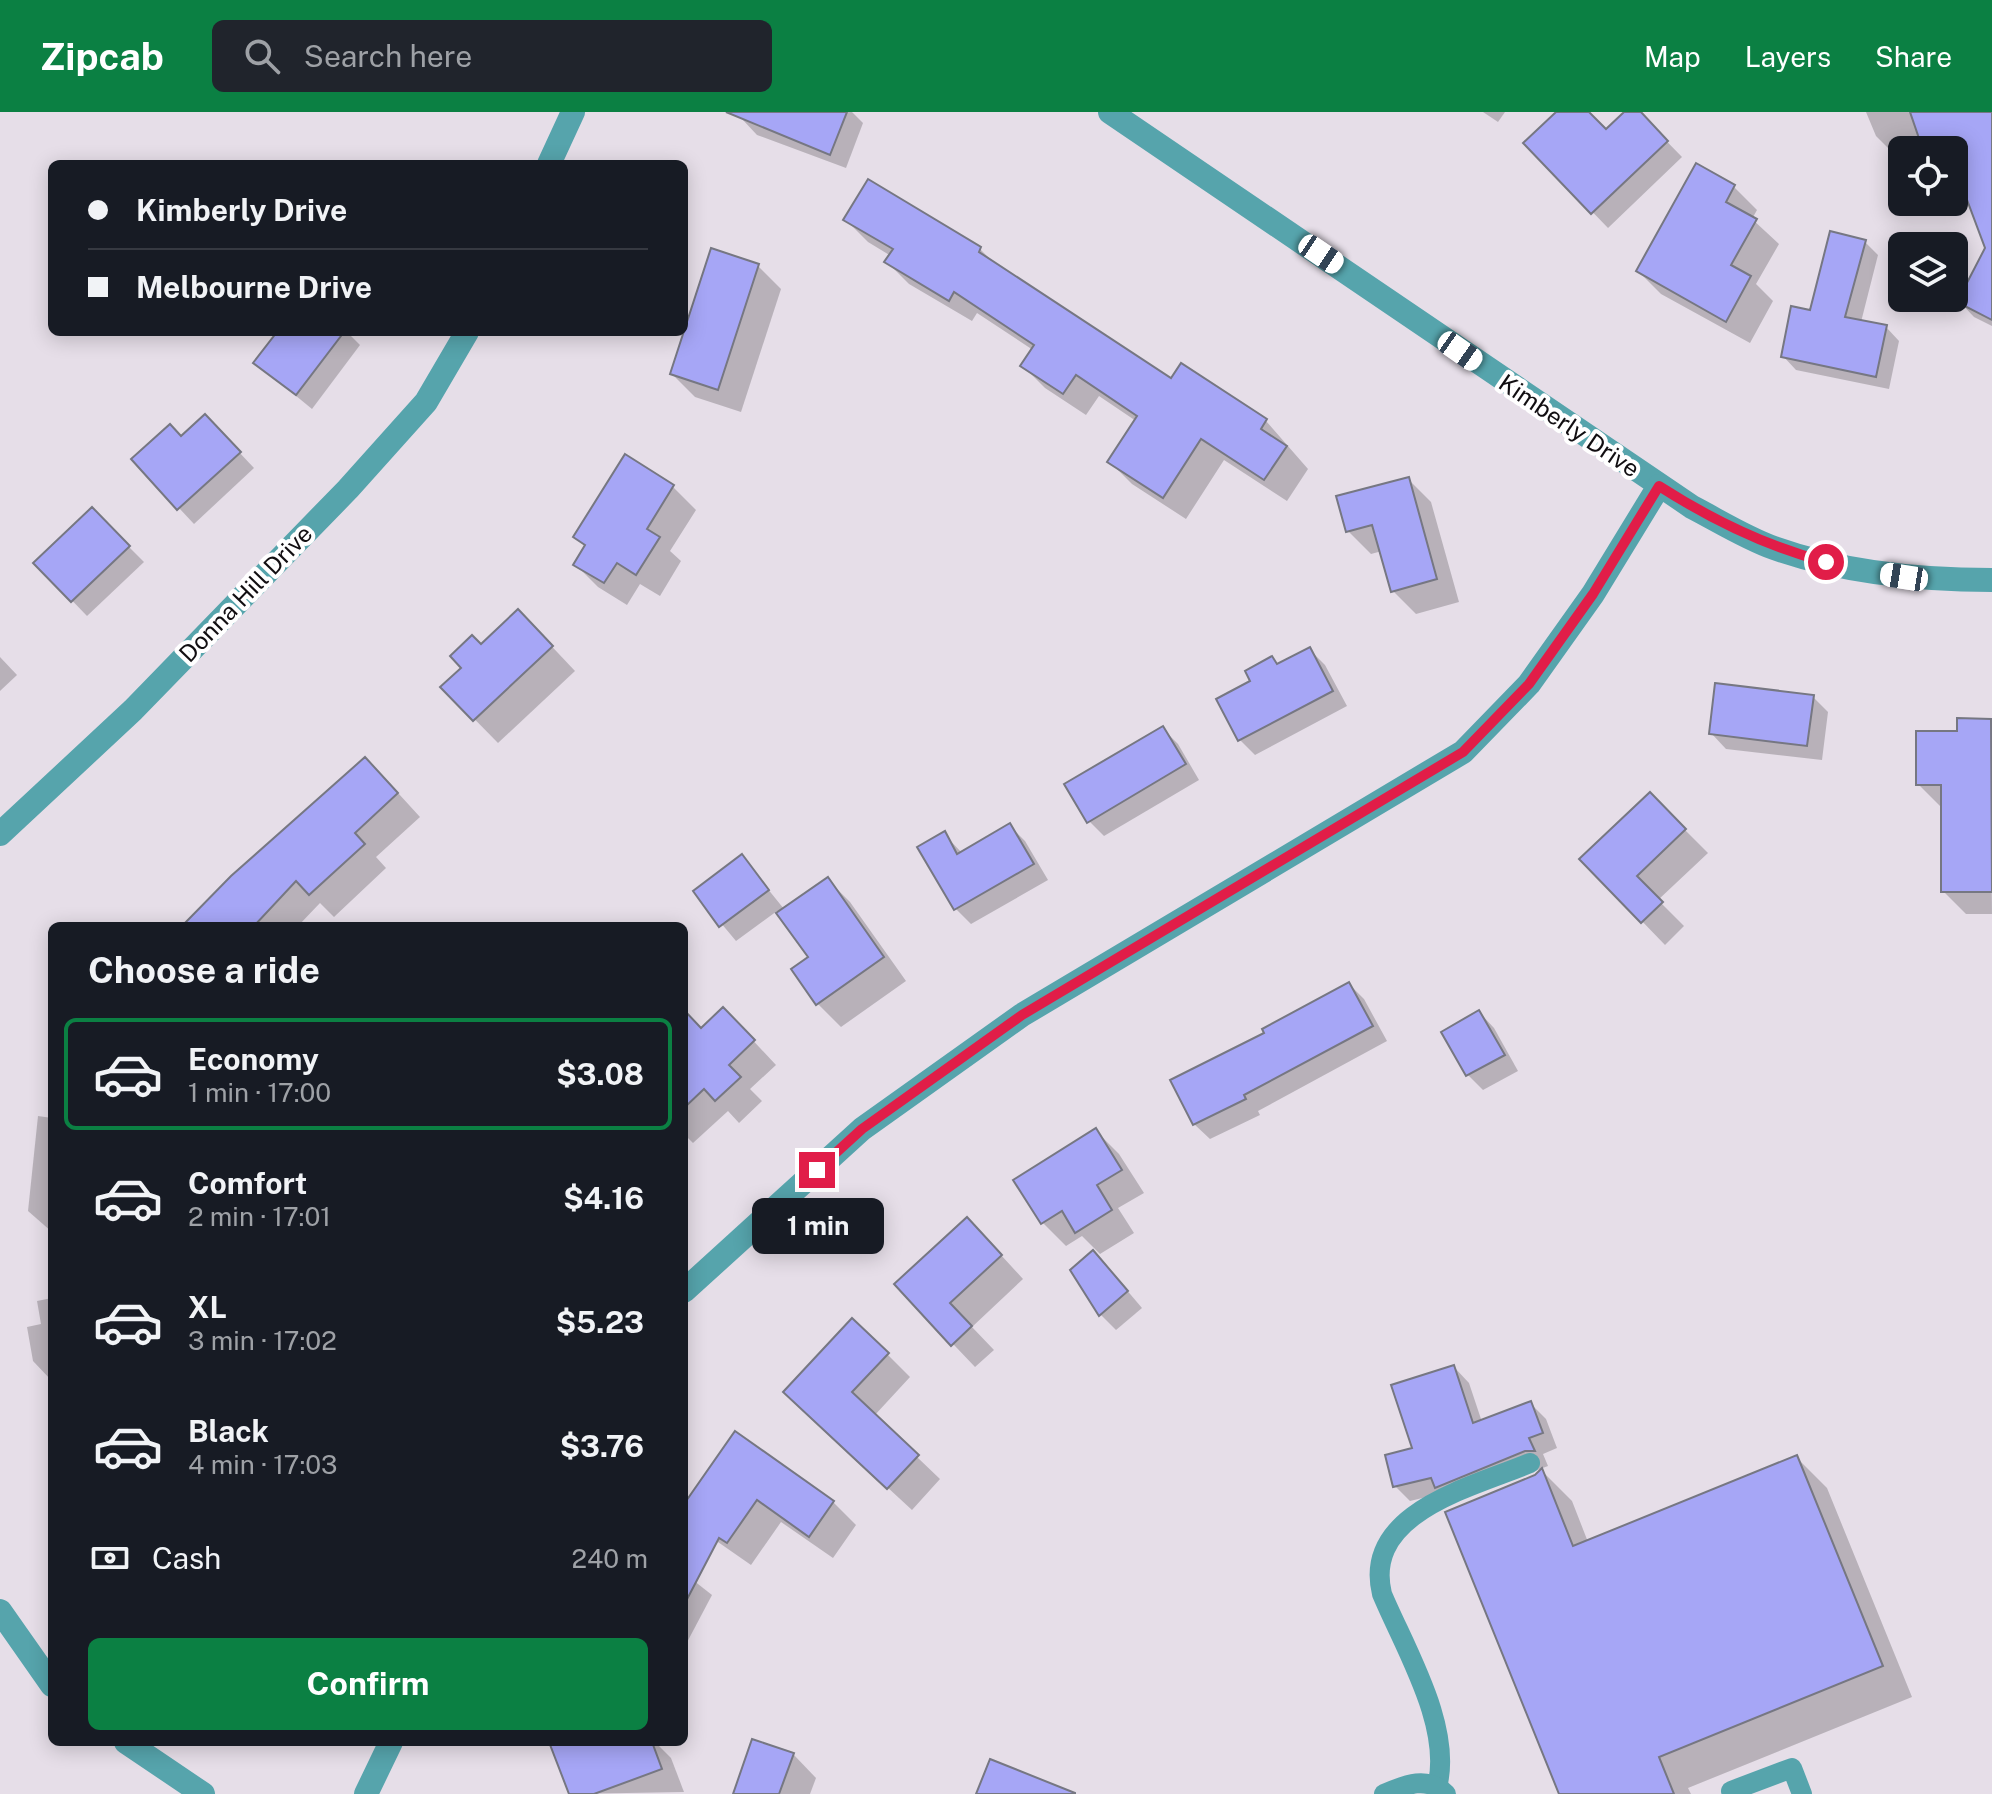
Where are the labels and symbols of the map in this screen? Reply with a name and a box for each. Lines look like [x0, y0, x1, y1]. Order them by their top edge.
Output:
car [1294, 231, 1348, 277]
car [1433, 327, 1487, 375]
street label: Kimberly Drive [1494, 368, 1645, 482]
street label: Donna Hill Drive [173, 519, 317, 667]
route start [1808, 544, 1844, 580]
car [1878, 561, 1930, 593]
route end [799, 1152, 835, 1188]
callout: 1 min [751, 1198, 883, 1254]

